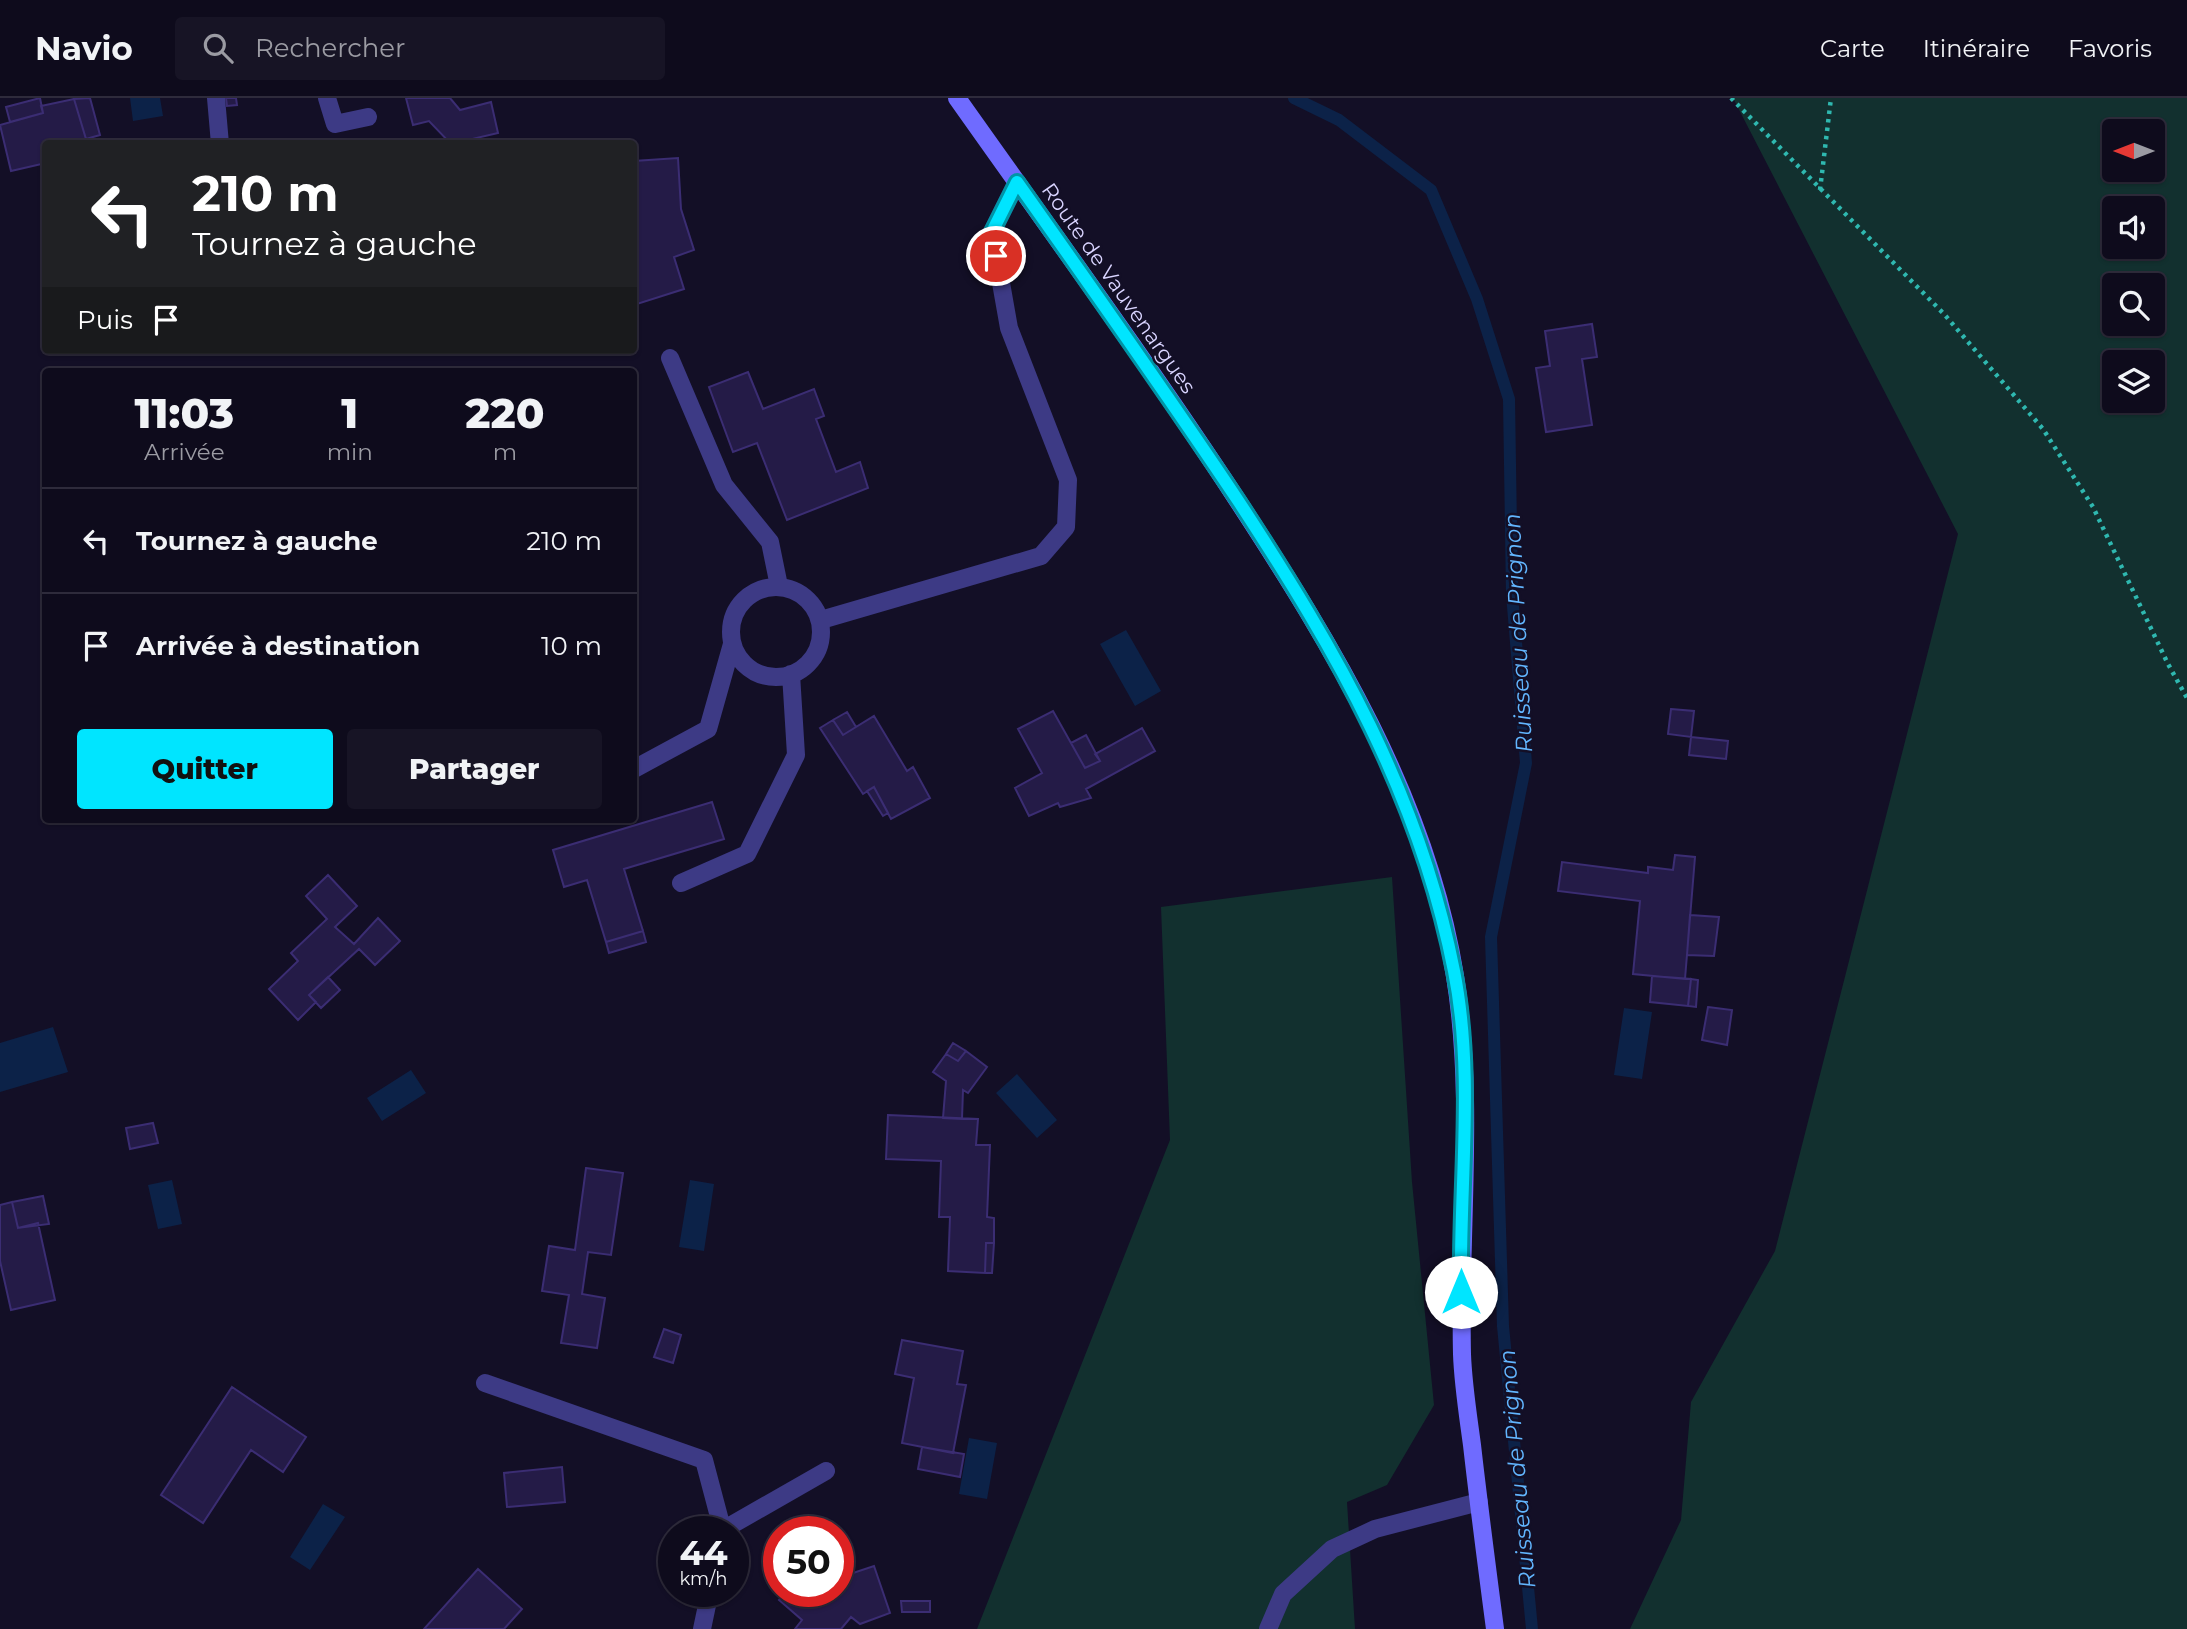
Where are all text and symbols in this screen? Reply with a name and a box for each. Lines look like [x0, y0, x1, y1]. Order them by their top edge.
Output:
search box [175, 17, 665, 80]
text: Navio [35, 28, 133, 68]
icon: search [199, 29, 237, 67]
text: Rechercher [255, 32, 405, 64]
text: Carte [1820, 34, 1885, 63]
text: Itinéraire [1923, 34, 2030, 63]
text: Favoris [2068, 34, 2152, 63]
north arrow [2102, 119, 2165, 182]
map controls [2102, 119, 2165, 413]
text: 210 m [192, 164, 339, 223]
icon: left [77, 168, 168, 259]
street label: Route de Vauvenargues [1037, 178, 1201, 398]
button: sound [2102, 196, 2165, 259]
text: Tournez à gauche [192, 224, 477, 263]
pin [966, 226, 1026, 286]
icon: arrive [977, 237, 1015, 275]
button: search [2102, 273, 2165, 336]
icon: arrive [147, 301, 185, 339]
text: Puis [77, 304, 133, 336]
button: layers [2102, 350, 2165, 413]
text: 11:03 [135, 387, 234, 439]
text: 1 [341, 387, 358, 439]
text: 220 [465, 387, 544, 439]
text: Arrivée [144, 438, 225, 466]
text: min [327, 438, 373, 466]
text: m [493, 438, 517, 466]
water label: Ruisseau de Prignon [1498, 513, 1538, 753]
icon: left [77, 522, 115, 560]
text: Tournez à gauche [136, 525, 378, 557]
text: 210 m [526, 525, 602, 557]
icon: arrive [77, 627, 115, 665]
text: Arrivée à destination [136, 630, 420, 662]
text: 10 m [541, 630, 602, 662]
button: Quitter [77, 729, 333, 809]
button: Partager [347, 729, 602, 809]
position arrow [1424, 1255, 1498, 1329]
water label: Ruisseau de Prignon [1493, 1348, 1541, 1590]
speed limit sign: 50 [763, 1516, 854, 1607]
text: 44 [679, 1531, 728, 1574]
text: km/h [679, 1568, 728, 1590]

